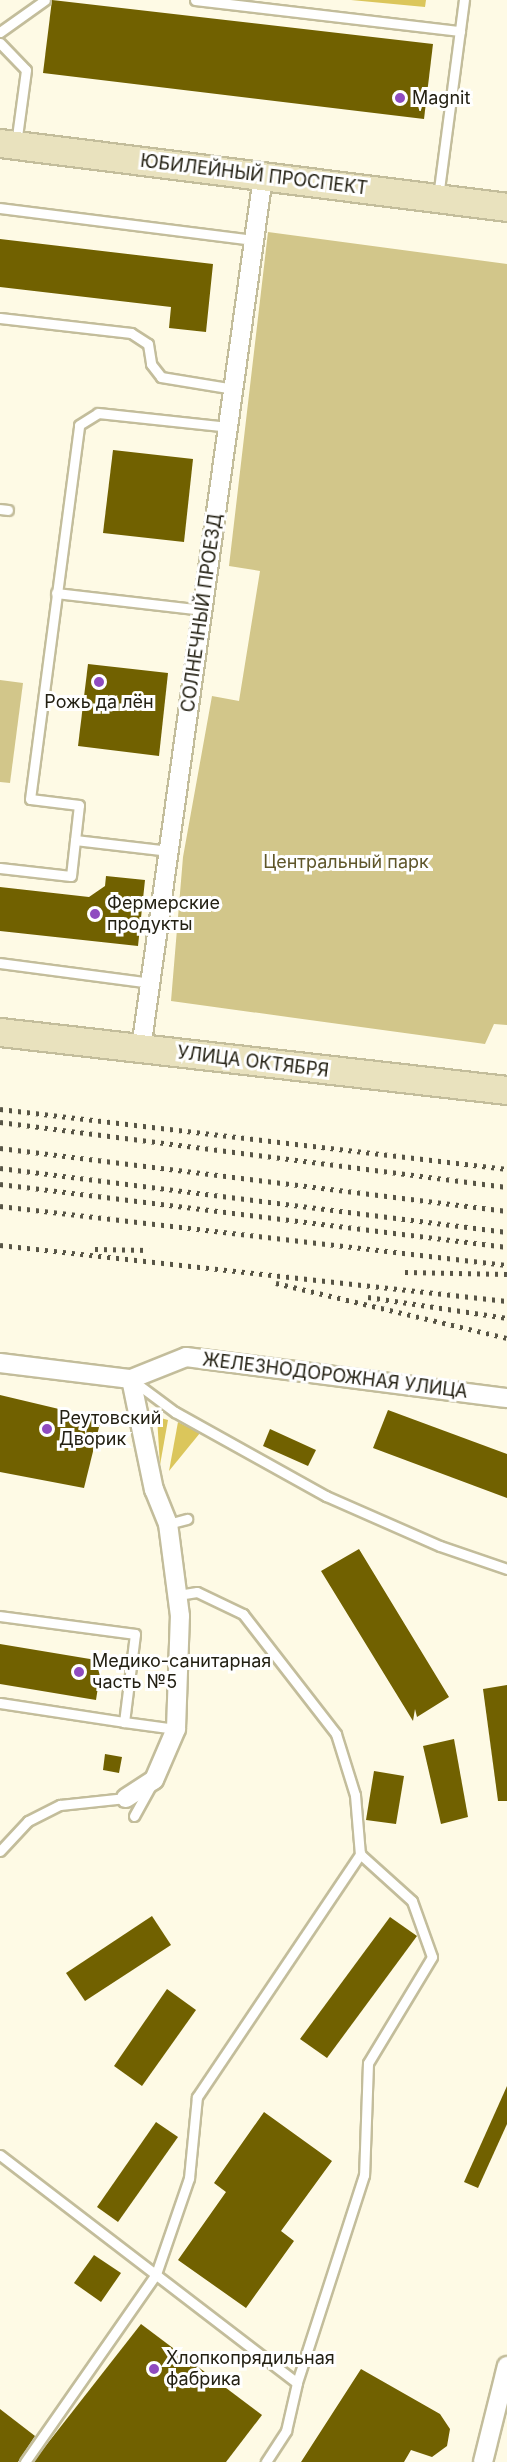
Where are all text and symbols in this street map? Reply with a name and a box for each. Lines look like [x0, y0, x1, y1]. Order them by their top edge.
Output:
place label: Magnit [412, 87, 470, 109]
marker: Magnit [393, 91, 407, 105]
street label: ЮБИЛЕЙНЫЙ ПРОСПЕКТ [139, 150, 369, 200]
street label: СОЛНЕЧНЫЙ ПРОЕЗД [177, 512, 227, 714]
marker: Рожь да лён [92, 675, 106, 689]
place label: Рожь да лён [44, 691, 154, 713]
park label: Центральный парк [263, 851, 429, 873]
place label: Фермерские продукты [107, 893, 220, 936]
marker: Фермерские продукты [88, 907, 102, 921]
street label: УЛИЦА ОКТЯБРЯ [176, 1042, 330, 1082]
street label: ЖЕЛЕЗНОДОРОЖНАЯ УЛИЦА [201, 1349, 469, 1403]
place label: Реутовский Дворик [59, 1408, 161, 1450]
marker: Реутовский Дворик [40, 1422, 54, 1436]
place label: Медико-санитарная часть №5 [92, 1651, 271, 1694]
marker: Медико-санитарная часть №5 [70, 1663, 88, 1681]
place label: Хлопкопрядильная фабрика [166, 2348, 335, 2390]
marker: Хлопкопрядильная фабрика [147, 2362, 161, 2376]

